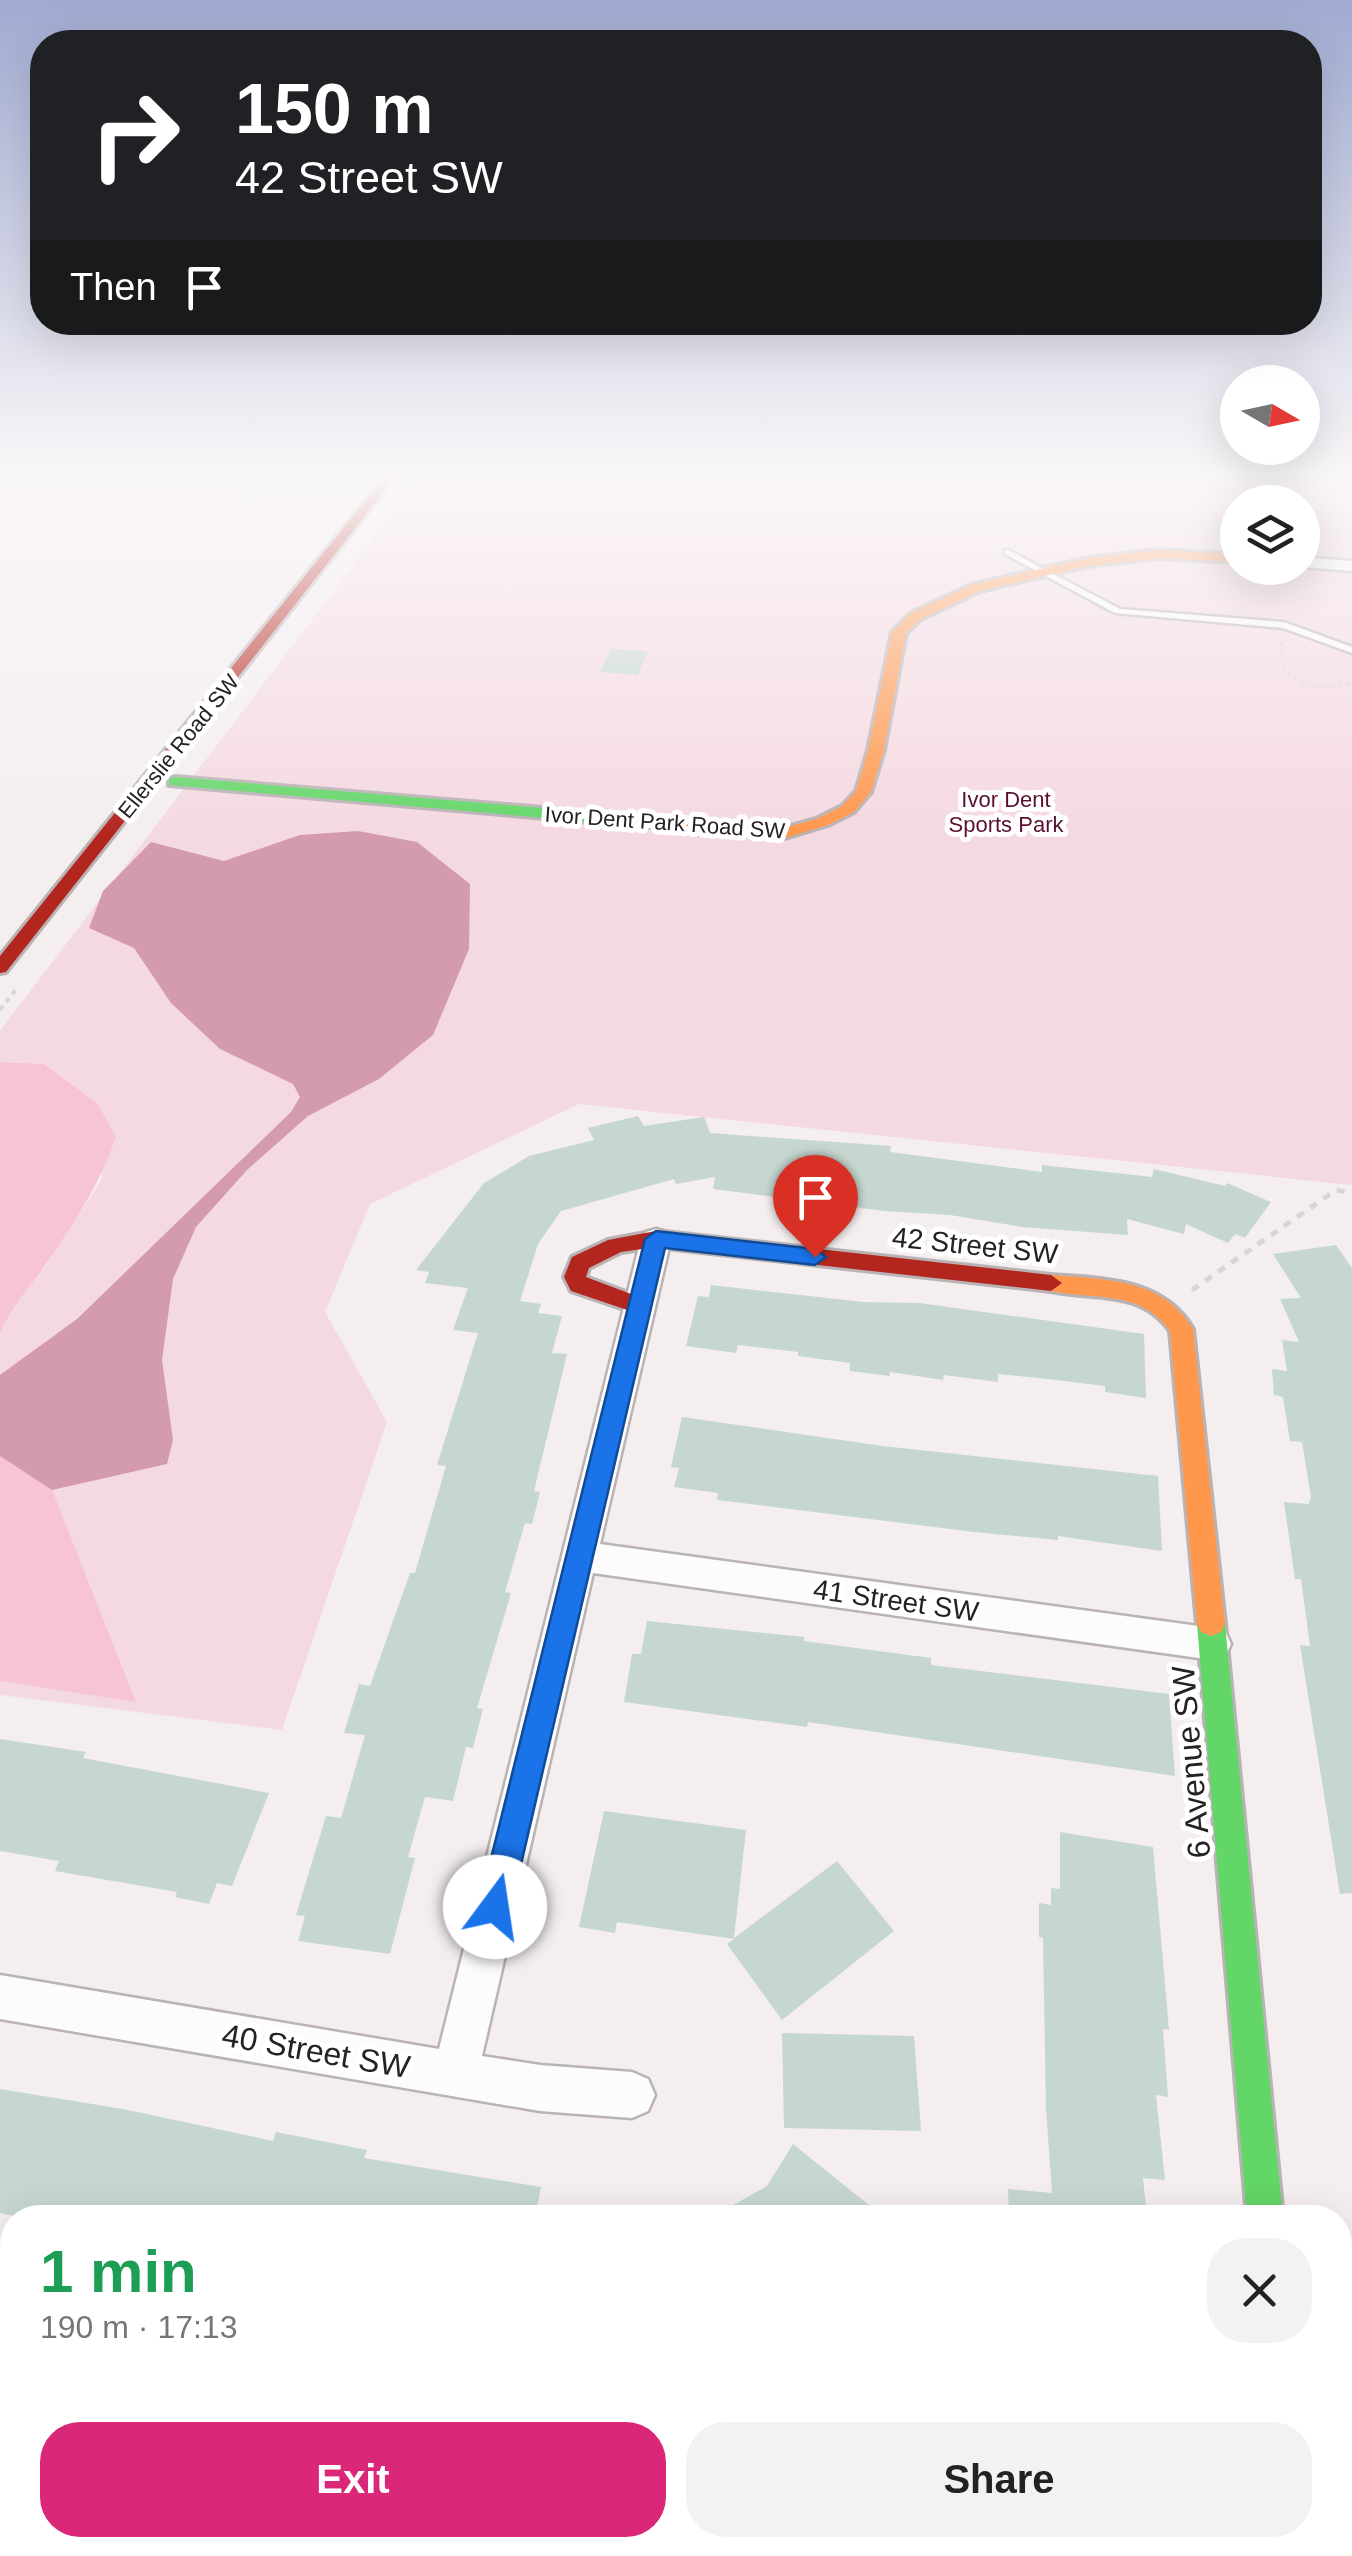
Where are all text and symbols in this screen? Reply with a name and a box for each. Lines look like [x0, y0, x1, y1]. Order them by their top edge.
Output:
icon: right [70, 70, 200, 200]
text: 150 m [235, 70, 433, 148]
text: 42 Street SW [235, 152, 503, 203]
icon: arrive [177, 260, 232, 315]
text: Then [70, 266, 157, 308]
north arrow [1220, 365, 1320, 465]
map controls [1220, 365, 1320, 585]
button: layers [1220, 485, 1320, 585]
street label: Ellerslie Road SW [113, 669, 244, 823]
park label: Ivor Dent Sports Park [949, 787, 1064, 837]
street label: Ivor Dent Park Road SW [544, 802, 786, 843]
pin [773, 1155, 858, 1258]
icon: arrive [788, 1170, 843, 1225]
street label: 42 Street SW [891, 1221, 1060, 1270]
street label: 41 Street SW [811, 1574, 981, 1628]
street label: 6 Avenue SW [1165, 1663, 1217, 1860]
position arrow [443, 1855, 547, 1959]
street label: 40 Street SW [219, 2017, 414, 2085]
text: 1 min [40, 2238, 197, 2305]
button: close [1207, 2238, 1312, 2343]
text: 190 m · 17:13 [40, 2309, 237, 2345]
button: Exit [40, 2422, 666, 2537]
button: Share [686, 2422, 1312, 2537]

